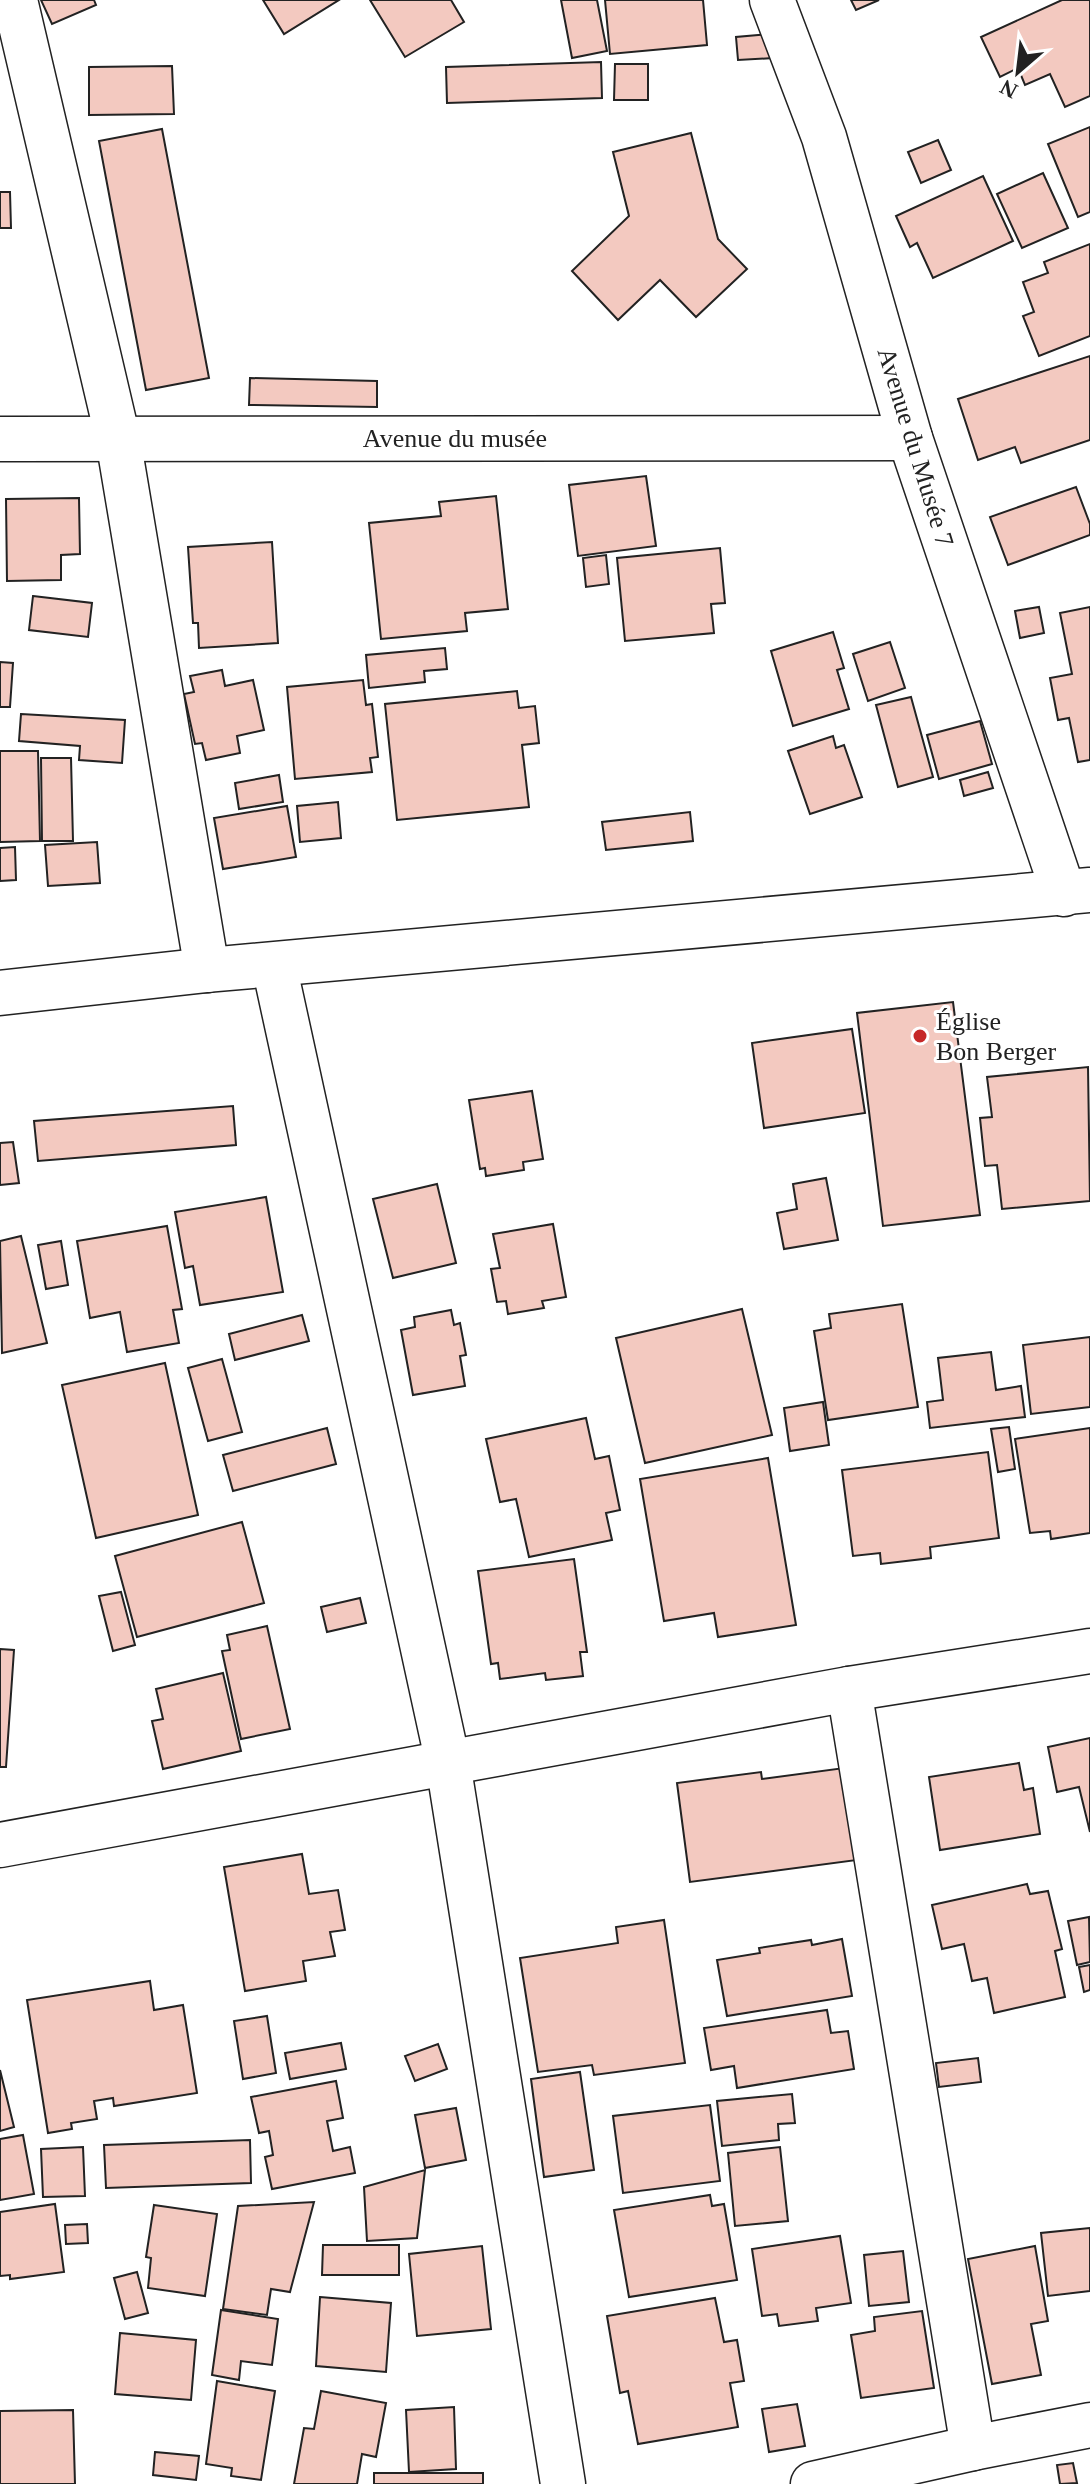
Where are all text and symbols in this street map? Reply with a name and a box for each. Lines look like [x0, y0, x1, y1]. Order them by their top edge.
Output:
north arrow [978, 32, 1058, 112]
text: N [996, 74, 1022, 104]
street label: Avenue du Musée 7 [871, 344, 960, 550]
street label: Avenue du musée [363, 424, 547, 453]
place label: Église Bon Berger [936, 1007, 1056, 1066]
marker: Église Bon Berger [911, 1027, 929, 1045]

